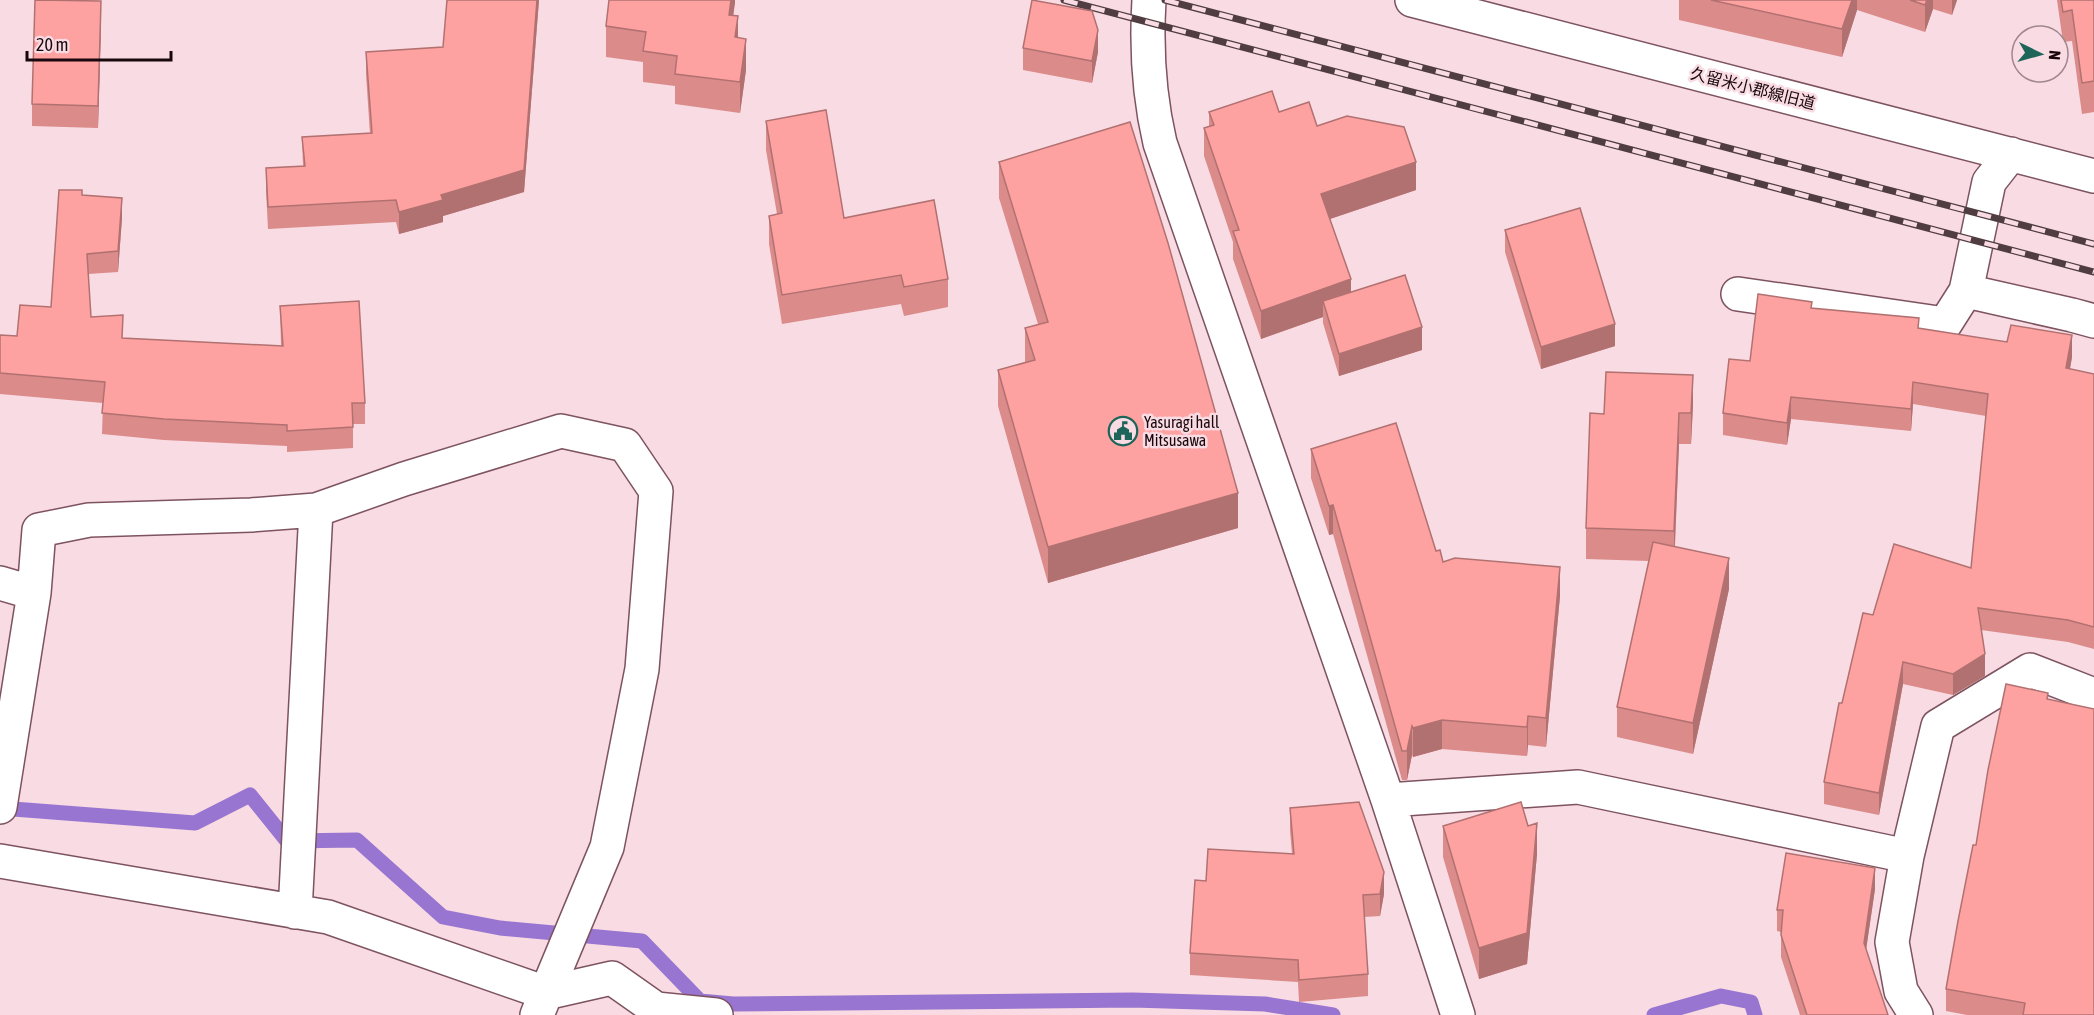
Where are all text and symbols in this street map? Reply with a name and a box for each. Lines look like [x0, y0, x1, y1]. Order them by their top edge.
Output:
scale bar [27, 24, 171, 62]
north arrow [2010, 24, 2070, 84]
text: 20 m [36, 34, 68, 55]
text: N [2046, 50, 2064, 61]
street label: 久留米小郡線旧道 [1689, 64, 1817, 112]
place label: Yasuragi hall Mitsusawa [1144, 413, 1220, 449]
public building icon: Yasuragi hall Mitsusawa [1107, 415, 1139, 447]

